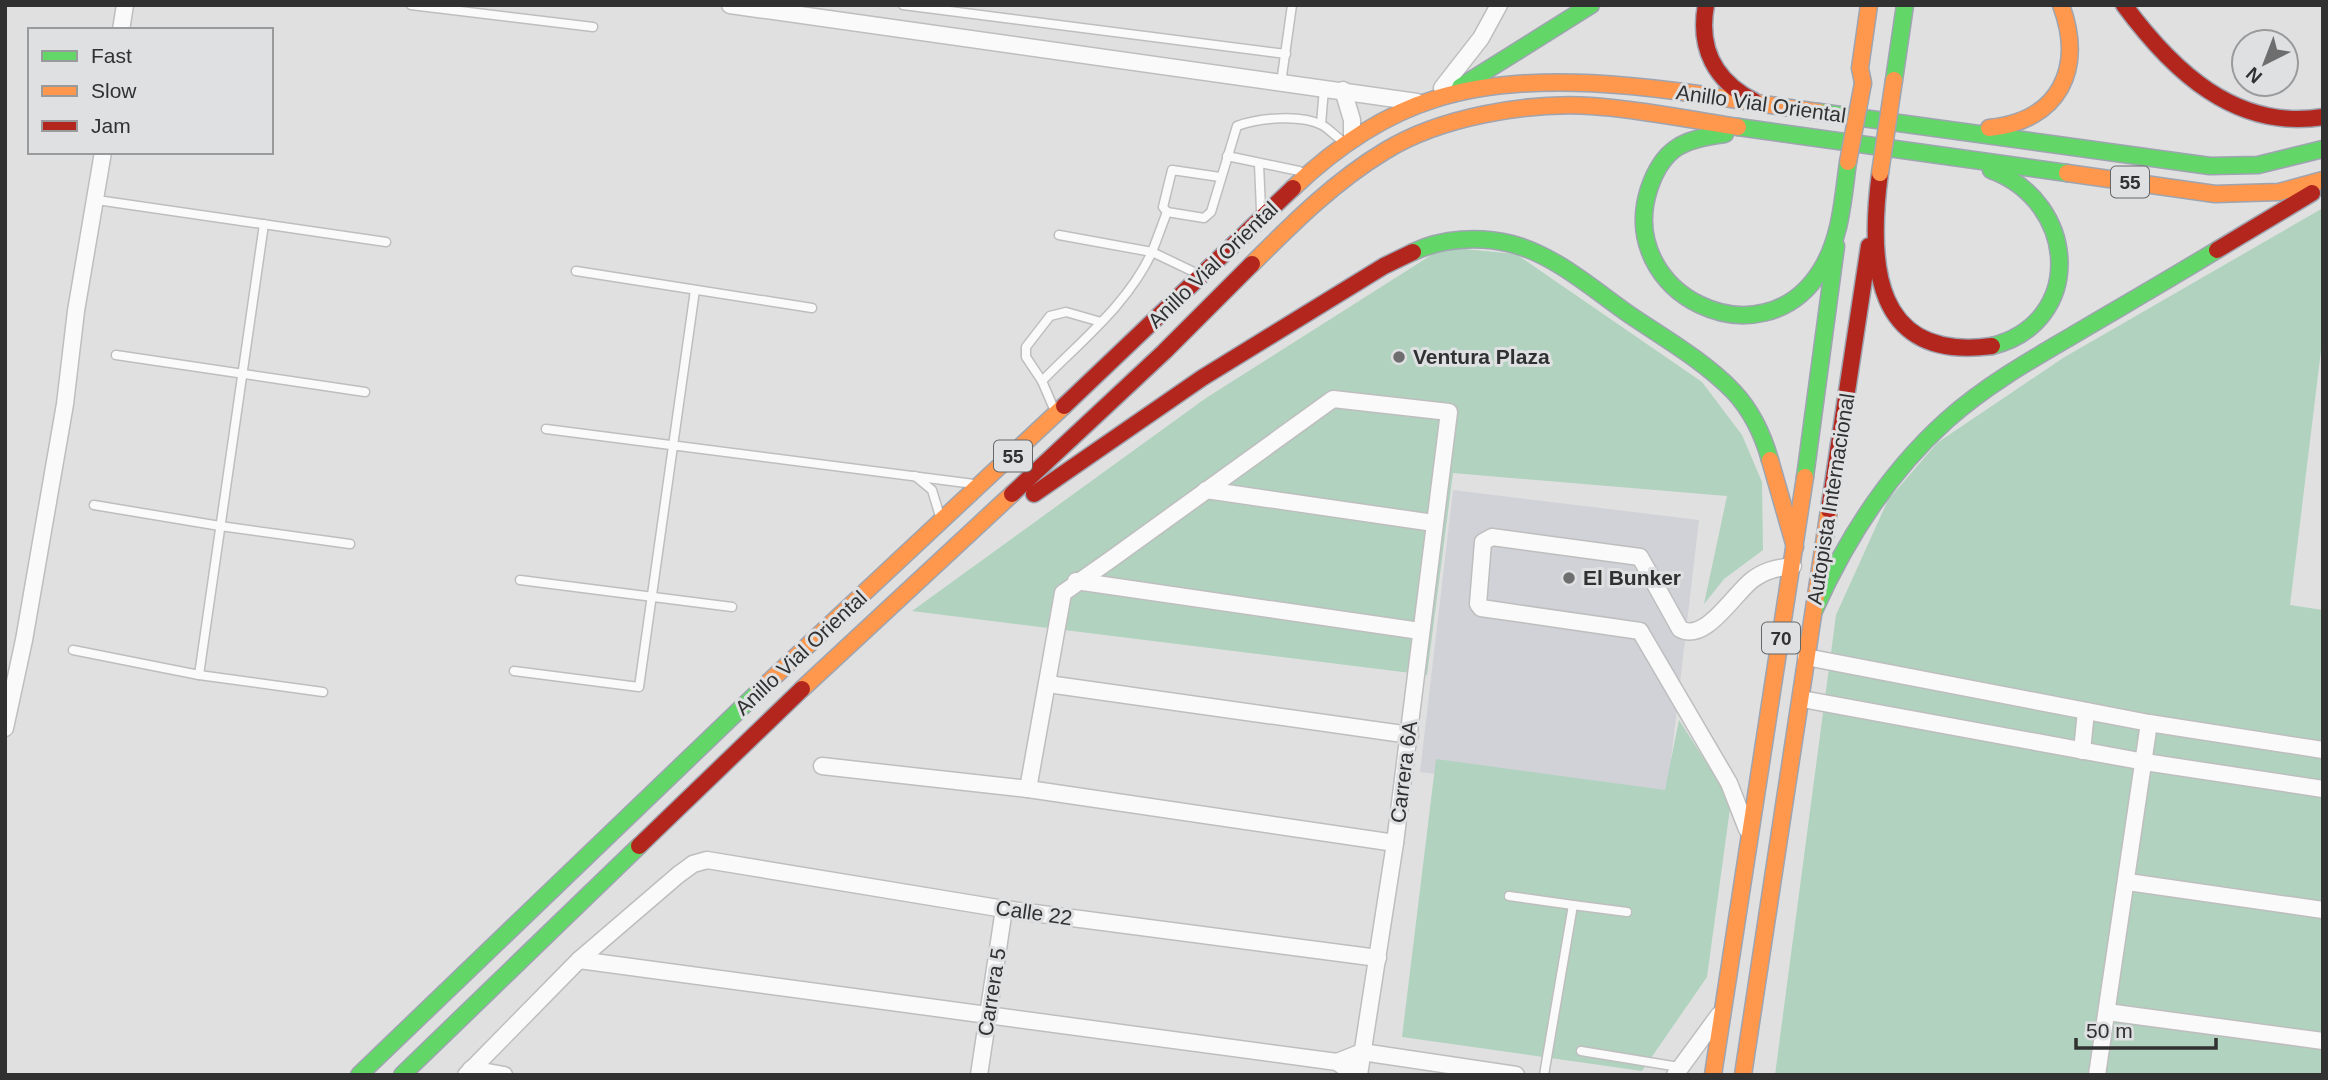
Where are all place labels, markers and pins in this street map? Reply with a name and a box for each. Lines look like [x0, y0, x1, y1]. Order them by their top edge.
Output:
place label: Ventura Plaza [1413, 345, 1550, 368]
marker: Ventura Plaza [1391, 349, 1407, 365]
place label: El Bunker [1583, 566, 1681, 589]
marker: El Bunker [1561, 570, 1577, 586]

